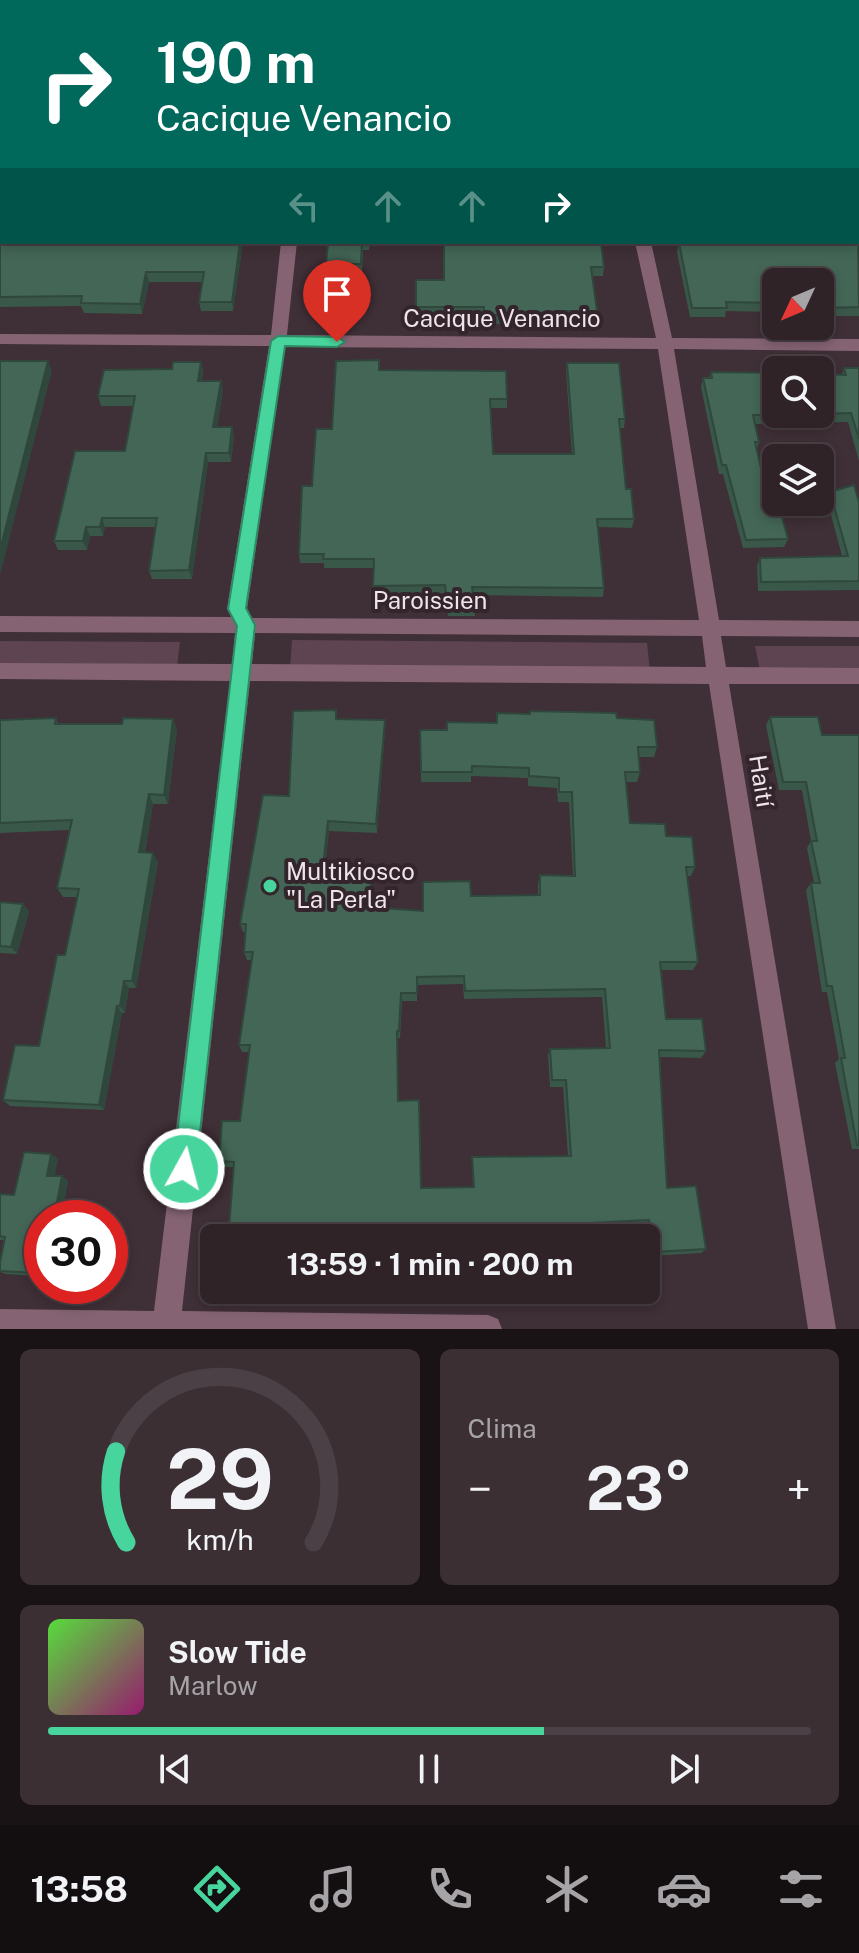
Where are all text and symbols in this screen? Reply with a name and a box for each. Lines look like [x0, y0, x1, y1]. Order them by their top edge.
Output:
text: 190 m [156, 30, 316, 96]
icon: right [24, 32, 128, 136]
text: Cacique Venancio [156, 97, 452, 139]
icon: left [282, 184, 326, 228]
icon: ahead [366, 184, 410, 228]
icon: ahead [450, 184, 494, 228]
icon: right [534, 184, 578, 228]
pin [303, 260, 371, 342]
north arrow [762, 268, 834, 340]
map controls [762, 268, 834, 516]
icon: arrive [315, 272, 359, 316]
street label: Cacique Venancio [403, 304, 601, 332]
button: search [762, 356, 834, 428]
button: layers [762, 444, 834, 516]
street label: Paroissien [373, 586, 487, 614]
street label: Haití [744, 753, 780, 810]
place label: Multikiosco "La Perla" [286, 857, 415, 913]
marker: Multikiosco "La Perla" [261, 877, 279, 895]
position arrow [142, 1127, 226, 1211]
speed limit sign: 30 [24, 1200, 128, 1304]
text: 13:59 · 1 min · 200 m [287, 1246, 573, 1282]
text: Clima [468, 1413, 537, 1444]
text: 29 [166, 1430, 274, 1528]
text: 23° [586, 1453, 692, 1524]
text: − [468, 1463, 492, 1515]
text: + [787, 1463, 811, 1515]
text: km/h [186, 1523, 253, 1556]
text: Slow Tide [168, 1634, 307, 1670]
text: Marlow [168, 1670, 258, 1701]
icon: previous [153, 1747, 197, 1791]
icon: pause [407, 1747, 451, 1791]
icon: next [662, 1747, 706, 1791]
icon: directions [189, 1861, 245, 1917]
icon: music [305, 1861, 361, 1917]
icon: phone [422, 1861, 478, 1917]
icon: climate [539, 1861, 595, 1917]
icon: car [656, 1861, 712, 1917]
icon: filters [773, 1861, 829, 1917]
text: 13:58 [30, 1868, 128, 1910]

